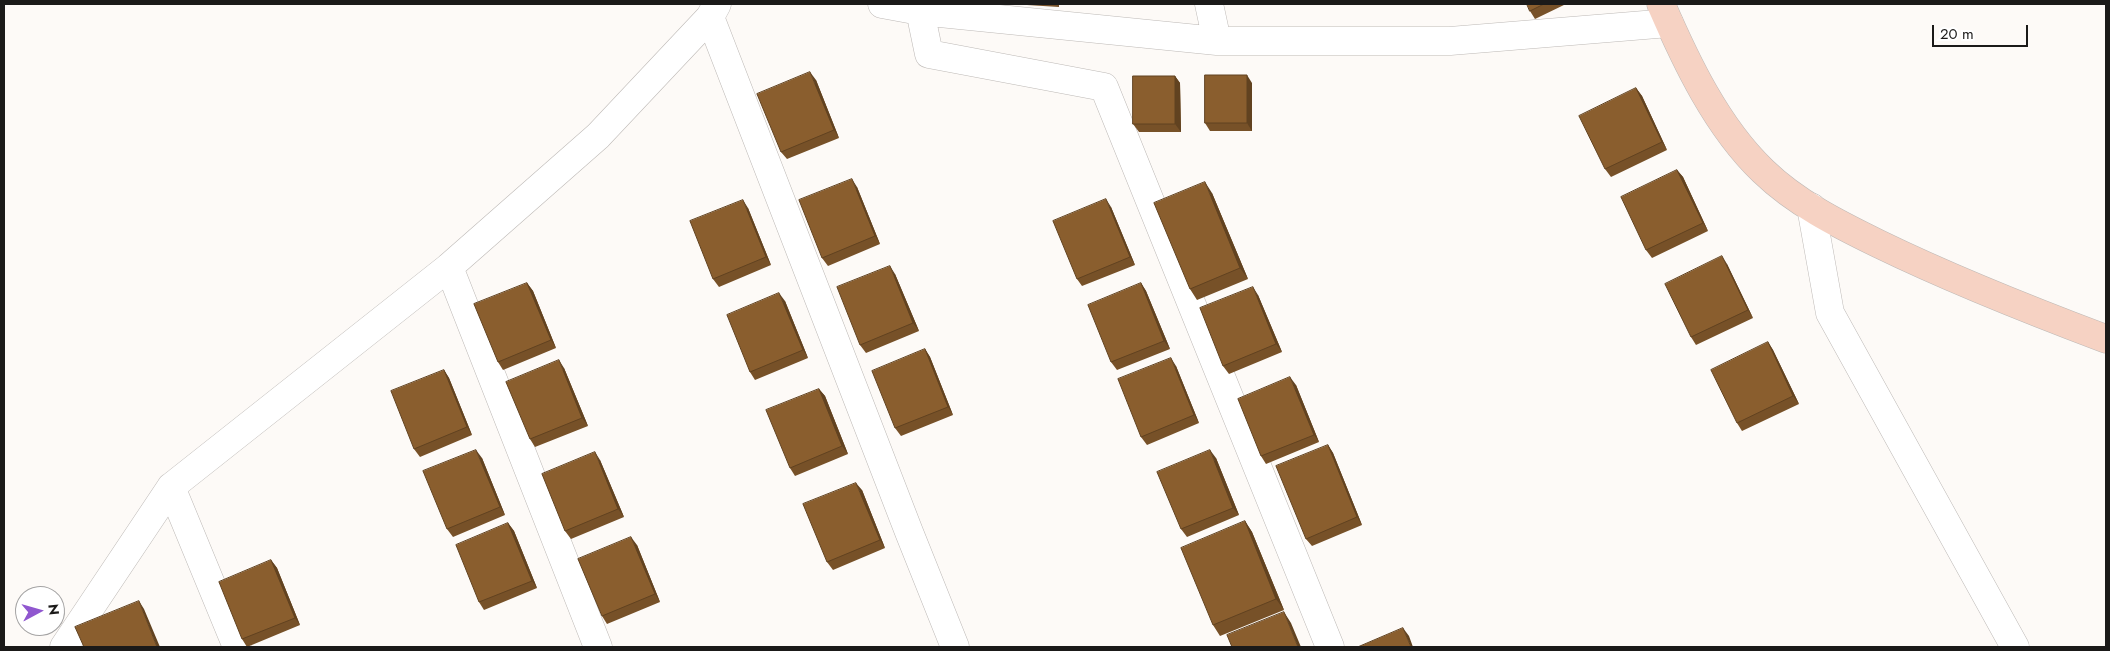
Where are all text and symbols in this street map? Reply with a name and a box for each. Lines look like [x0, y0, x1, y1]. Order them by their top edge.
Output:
scale bar [1935, 15, 2031, 47]
text: 20 m [1940, 23, 1974, 45]
north arrow [15, 586, 65, 636]
text: N [43, 603, 64, 616]

